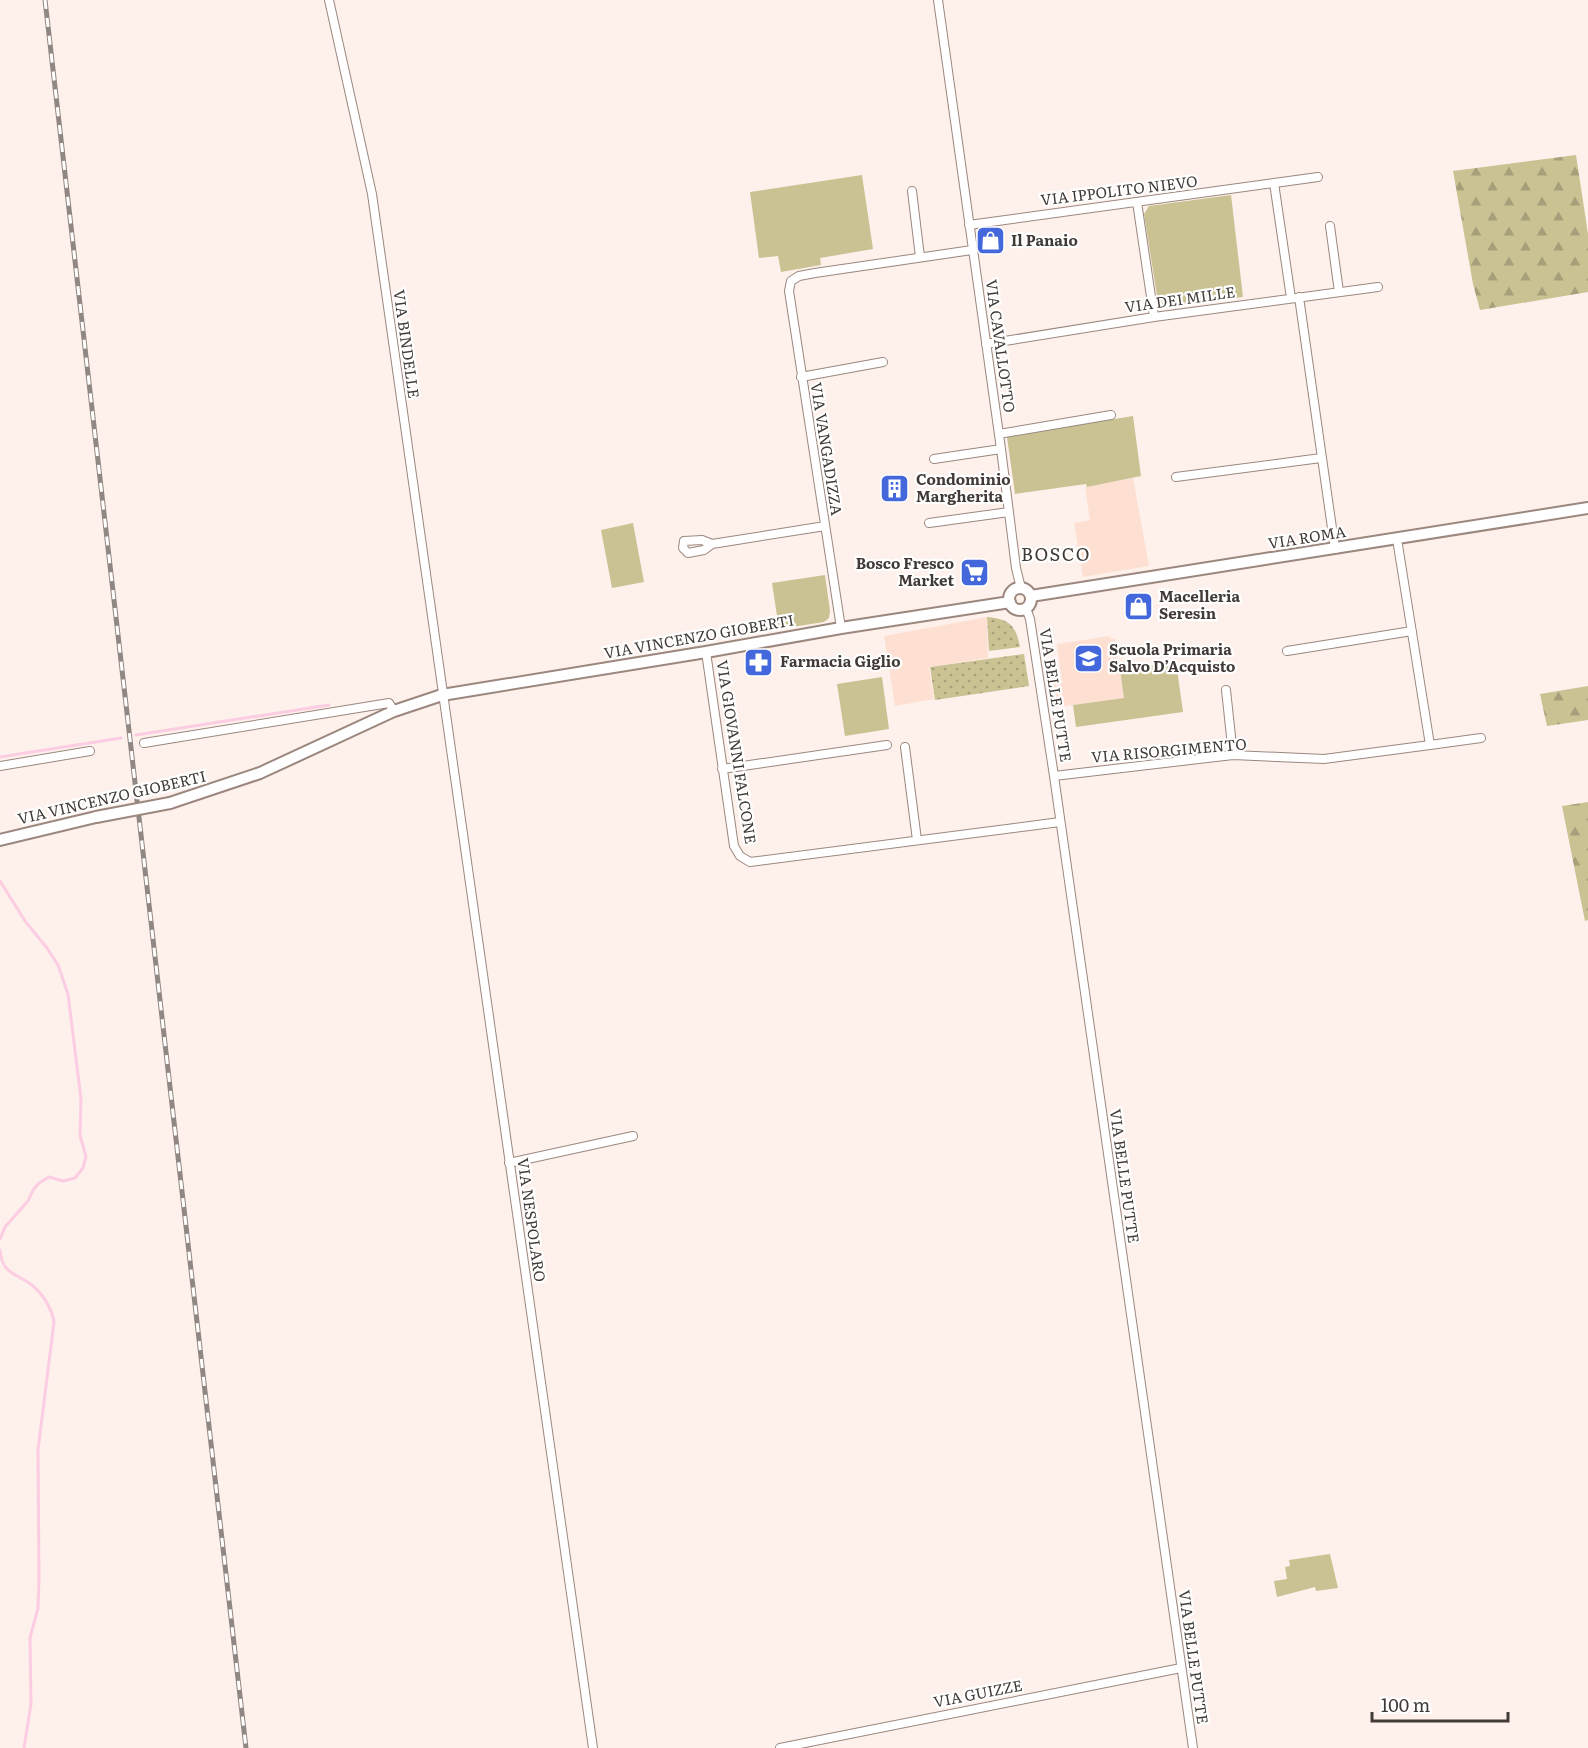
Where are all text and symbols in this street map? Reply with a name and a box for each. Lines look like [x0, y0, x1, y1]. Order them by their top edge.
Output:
street label: VIA IPPOLITO NIEVO [1039, 168, 1199, 211]
shop icon: Il Panaio [974, 225, 1006, 257]
place label: Il Panaio [1011, 228, 1078, 251]
street label: VIA CAVALLOTTO [981, 278, 1022, 414]
street label: VIA DEI MILLE [1123, 279, 1236, 318]
street label: VIA BINDELLE [388, 288, 426, 400]
street label: VIA VANGADIZZA [806, 381, 849, 517]
place label: Condominio Margherita [916, 467, 1011, 507]
building icon: Condominio Margherita [879, 473, 911, 505]
street label: VIA ROMA [1266, 519, 1347, 554]
district label: BOSCO [1021, 540, 1091, 567]
place label: Bosco Fresco Market [856, 551, 954, 591]
supermarket icon: Bosco Fresco Market [959, 557, 991, 589]
place label: Macelleria Seresin [1159, 584, 1240, 624]
shop icon: Macelleria Seresin [1122, 590, 1154, 622]
street label: VIA VINCENZO GIOBERTI [602, 607, 796, 664]
street label: VIA BELLE PUTTE [1035, 626, 1078, 763]
place label: Scuola Primaria Salvo D’Acquisto [1109, 637, 1235, 677]
school or university icon: Scuola Primaria Salvo D’Acquisto [1072, 643, 1104, 675]
pharmacy icon: Farmacia Giglio [743, 646, 775, 678]
place label: Farmacia Giglio [780, 649, 901, 672]
street label: VIA GIOVANNI FALCONE [712, 658, 763, 845]
street label: VIA RISORGIMENTO [1090, 731, 1247, 768]
street label: VIA VINCENZO GIOBERTI [15, 764, 208, 829]
street label: VIA BELLE PUTTE [1105, 1107, 1146, 1244]
street label: VIA NESPOLARO [512, 1156, 553, 1283]
street label: VIA BELLE PUTTE [1174, 1588, 1215, 1725]
street label: VIA GUIZZE [931, 1673, 1024, 1712]
scale bar [1372, 1685, 1508, 1723]
text: 100 m [1381, 1691, 1430, 1718]

